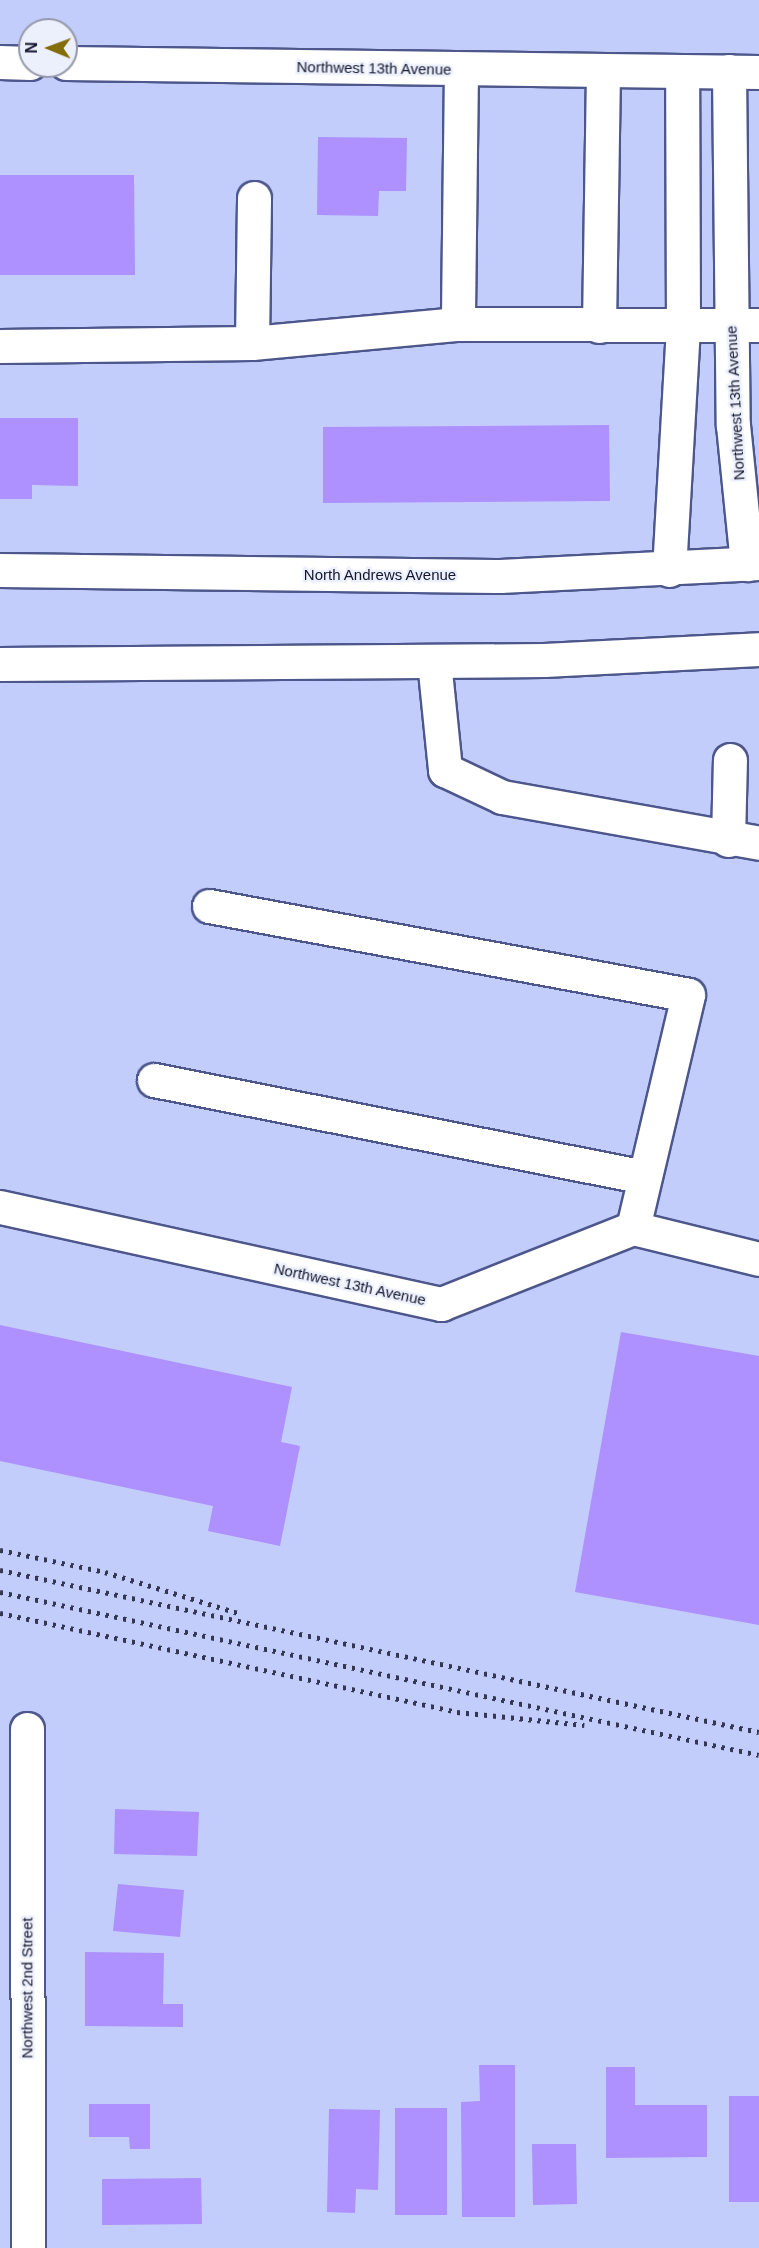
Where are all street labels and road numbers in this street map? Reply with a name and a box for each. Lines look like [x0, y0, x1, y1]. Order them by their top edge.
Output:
street label: Northwest 13th Avenue [296, 58, 452, 78]
street label: Northwest 13th Avenue [722, 325, 748, 481]
street label: North Andrews Avenue [303, 566, 457, 584]
street label: Northwest 13th Avenue [272, 1259, 428, 1309]
street label: Northwest 2nd Street [18, 1918, 36, 2058]

